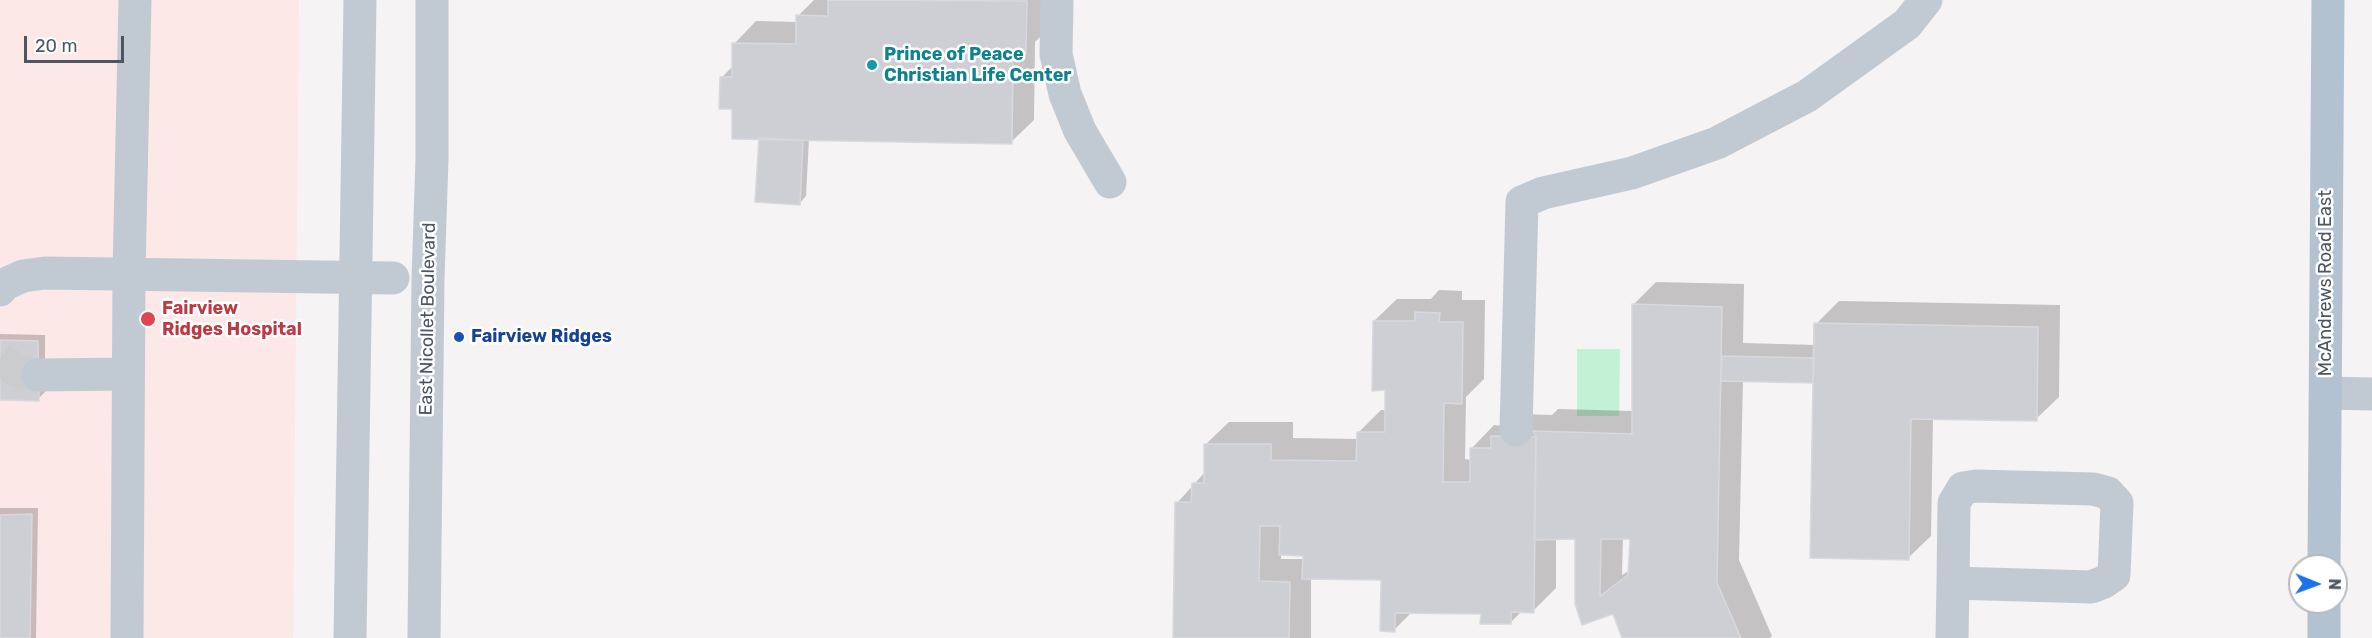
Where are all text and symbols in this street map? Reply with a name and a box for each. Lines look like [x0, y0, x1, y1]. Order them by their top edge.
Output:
scale bar [27, 24, 128, 62]
text: 20 m [35, 35, 77, 57]
place label: Prince of Peace Christian Life Center [884, 44, 1071, 86]
marker: Prince of Peace Christian Life Center [865, 58, 879, 72]
street label: McAndrews Road East [2315, 190, 2337, 376]
street label: East Nicollet Boulevard [416, 222, 440, 416]
place label: Fairview Ridges Hospital [162, 298, 302, 340]
marker: Fairview Ridges Hospital [139, 310, 157, 328]
place label: Fairview Ridges [471, 326, 612, 348]
marker: Fairview Ridges [452, 330, 466, 344]
north arrow [2288, 554, 2348, 614]
text: N [2325, 578, 2344, 590]

